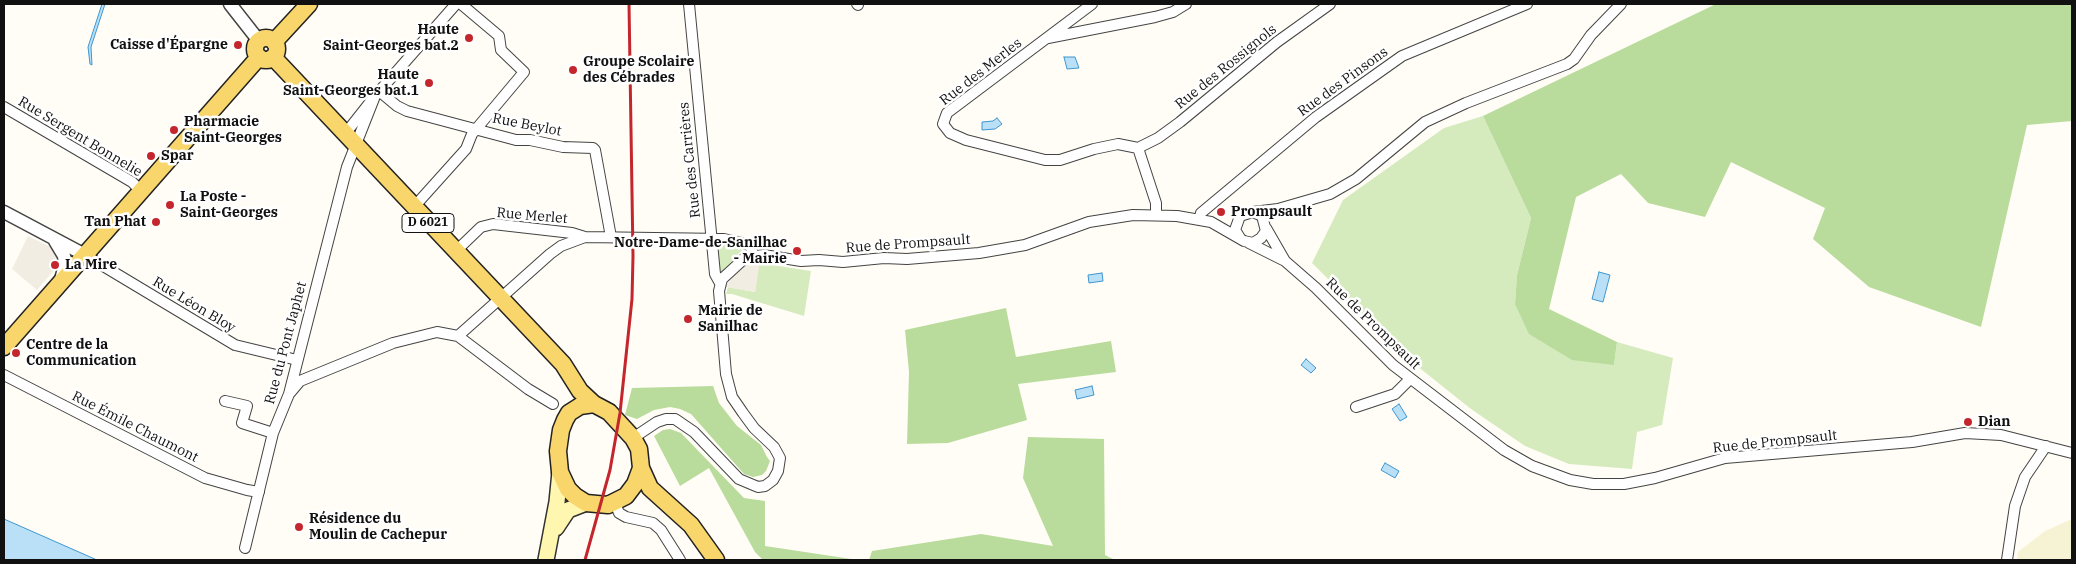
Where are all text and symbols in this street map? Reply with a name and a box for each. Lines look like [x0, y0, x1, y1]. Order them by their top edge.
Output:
street label: Rue des Rossignols [1172, 21, 1280, 113]
place label: Haute Saint-Georges bat.2 [323, 22, 459, 54]
marker: Haute Saint-Georges bat.2 [463, 32, 475, 44]
street label: Rue des Merles [937, 35, 1025, 109]
place label: Caisse d'Épargne [110, 37, 228, 53]
marker: Caisse d'Épargne [232, 39, 244, 51]
street label: Rue des Pinsons [1295, 44, 1391, 120]
place label: Groupe Scolaire des Cébrades [583, 54, 695, 86]
marker: Groupe Scolaire des Cébrades [567, 64, 579, 76]
place label: Haute Saint-Georges bat.1 [283, 67, 419, 100]
marker: Haute Saint-Georges bat.1 [423, 77, 435, 89]
street label: Rue Sergent Bonnelie [15, 93, 145, 181]
street label: Rue des Carrières [676, 101, 704, 219]
street label: Rue Beylot [491, 110, 563, 140]
place label: Pharmacie Saint-Georges [184, 114, 282, 146]
marker: Pharmacie Saint-Georges [168, 124, 180, 136]
place label: Spar [161, 148, 194, 164]
marker: Spar [145, 150, 157, 162]
place label: La Poste - Saint-Georges [180, 189, 278, 222]
marker: La Poste - Saint-Georges [164, 199, 176, 211]
place label: Prompsault [1231, 204, 1312, 220]
street label: Rue Merlet [496, 205, 568, 227]
marker: Prompsault [1215, 206, 1227, 218]
place label: Tan Phat [84, 214, 146, 230]
road number: D 6021 [402, 214, 454, 232]
marker: Tan Phat [150, 216, 162, 228]
street label: Rue de Prompsault [845, 231, 971, 257]
place label: Notre-Dame-de-Sanilhac - Mairie [614, 235, 787, 268]
marker: Notre-Dame-de-Sanilhac - Mairie [791, 245, 803, 257]
place label: La Mire [65, 257, 117, 273]
marker: La Mire [49, 259, 61, 271]
street label: Rue Léon Bloy [150, 274, 238, 336]
street label: Rue de Prompsault [1322, 275, 1424, 373]
street label: Rue du Pont Japhet [262, 280, 310, 406]
place label: Mairie de Sanilhac [698, 303, 763, 336]
marker: Mairie de Sanilhac [682, 313, 694, 325]
place label: Centre de la Communication [26, 337, 136, 370]
marker: Centre de la Communication [10, 347, 22, 359]
street label: Rue Émile Chaumont [69, 388, 201, 466]
place label: Dian [1978, 414, 2011, 430]
marker: Dian [1962, 416, 1974, 428]
street label: Rue de Prompsault [1712, 427, 1838, 457]
place label: Résidence du Moulin de Cachepur [309, 511, 447, 544]
marker: Résidence du Moulin de Cachepur [293, 521, 305, 533]

